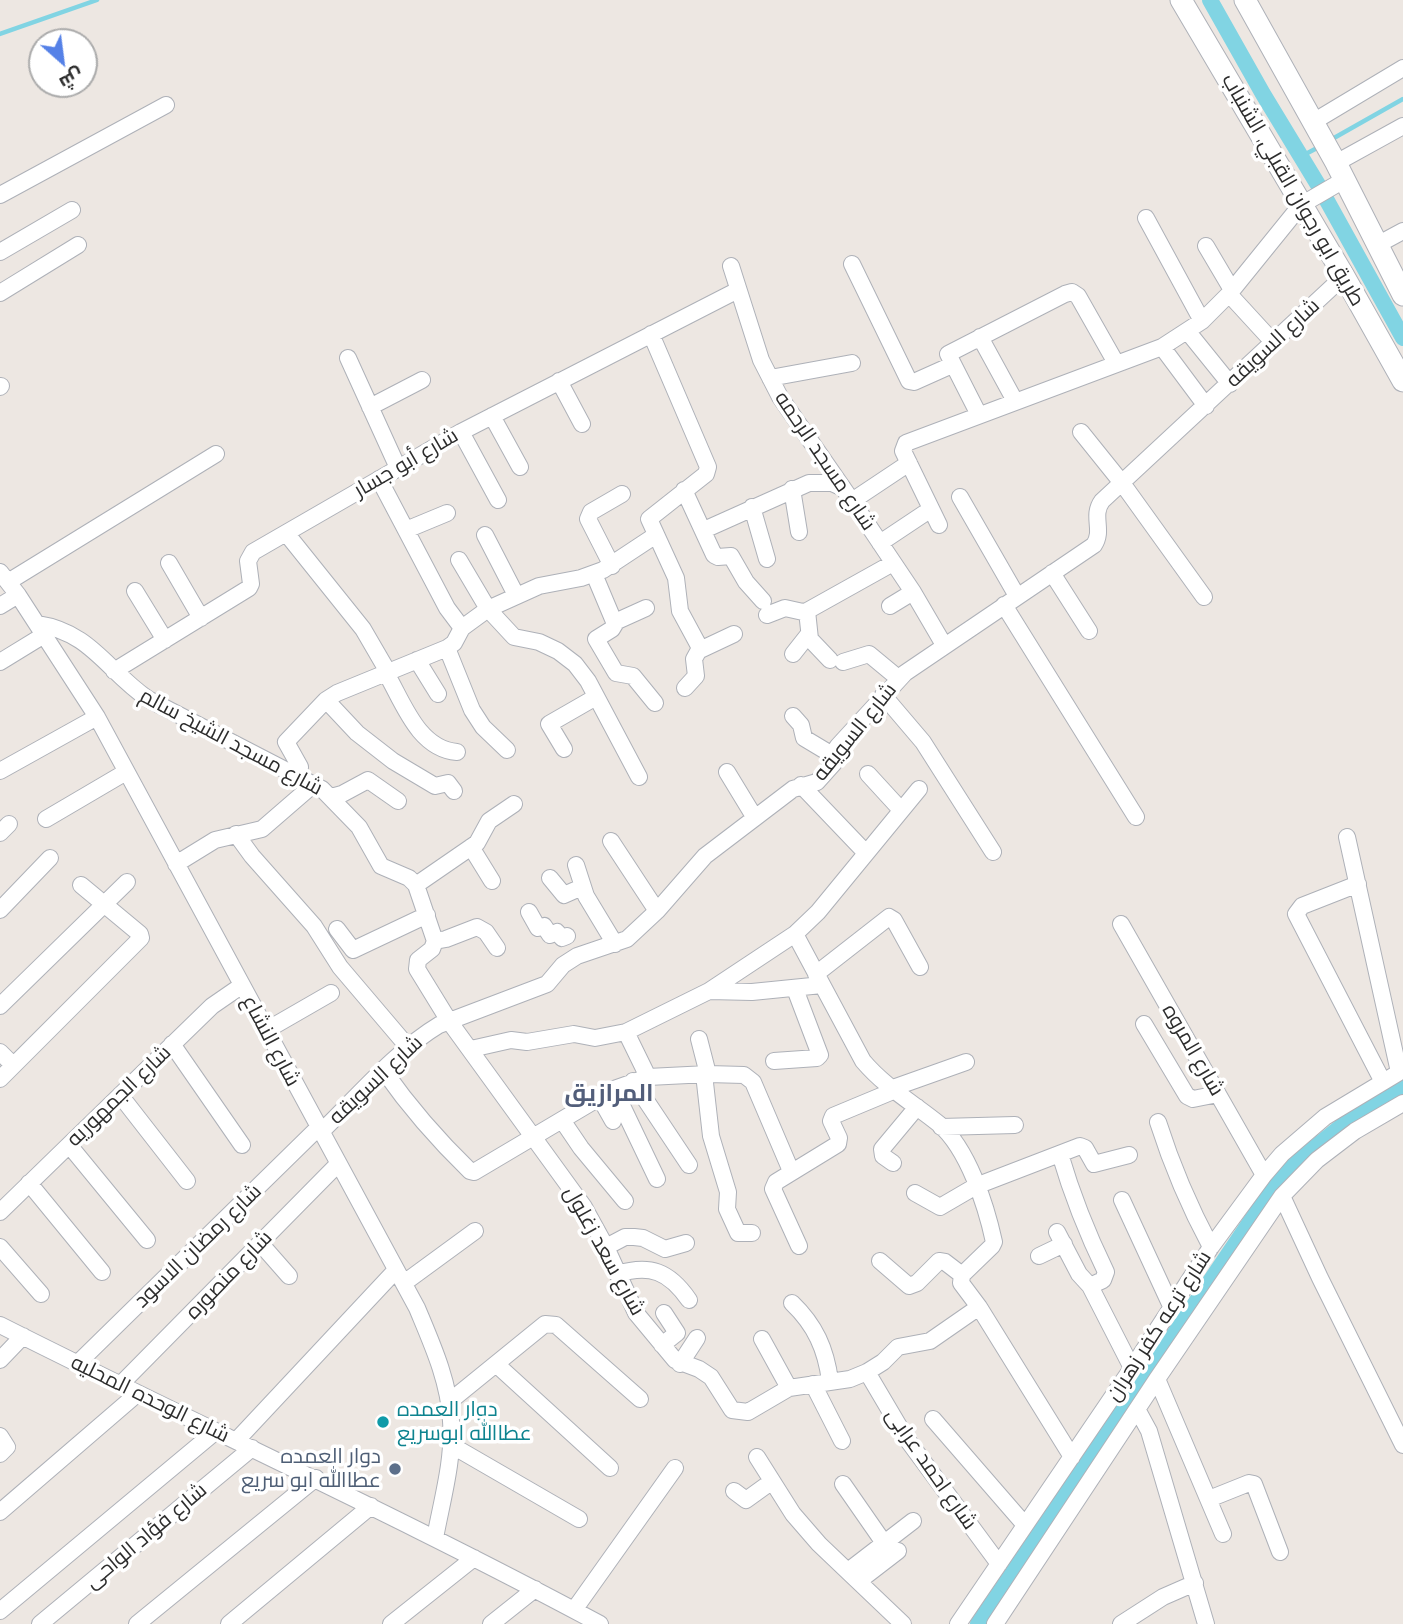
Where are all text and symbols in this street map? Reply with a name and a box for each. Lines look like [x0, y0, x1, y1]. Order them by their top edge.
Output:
north arrow [28, 28, 98, 98]
text: ش [56, 64, 88, 95]
street label: طريق ابو رجوان القبلي, الشنباب [1216, 69, 1370, 311]
street label: شارع السويقه [1221, 293, 1325, 393]
street label: شارع مسجد الرحمه [769, 387, 881, 535]
street label: شارع أبو جسار [349, 423, 463, 503]
street label: شارع السويقه [808, 678, 902, 786]
street label: شارع مسجد الشيخ سالم [135, 683, 327, 801]
street label: شارع النشاع [237, 991, 305, 1091]
street label: شارع المروه [1157, 1000, 1229, 1100]
street label: شارع السويقه [324, 1030, 428, 1130]
street label: شارع الجمهوريه [62, 1040, 176, 1152]
district label: المرازيق [565, 1080, 653, 1108]
street label: شارع رمضان الاسود [129, 1179, 267, 1313]
street label: شارع سعد زغلول [558, 1182, 650, 1320]
street label: شارع منصوره [181, 1225, 277, 1325]
street label: شارع ترعه كفر زهران [1101, 1246, 1217, 1406]
street label: شارع الوحده المحليه [67, 1350, 233, 1448]
place label: دوار العمده عطاالله ابوسريع [397, 1397, 532, 1447]
street label: شارع احمد عرابى [880, 1403, 982, 1535]
marker: دوار العمده عطاالله ابوسريع [375, 1414, 391, 1430]
place label: دوار العمده عطاالله ابو سريع [241, 1444, 381, 1494]
marker: دوار العمده عطاالله ابو سريع [387, 1461, 403, 1477]
street label: شارع فؤاد الواحى [80, 1478, 212, 1594]

